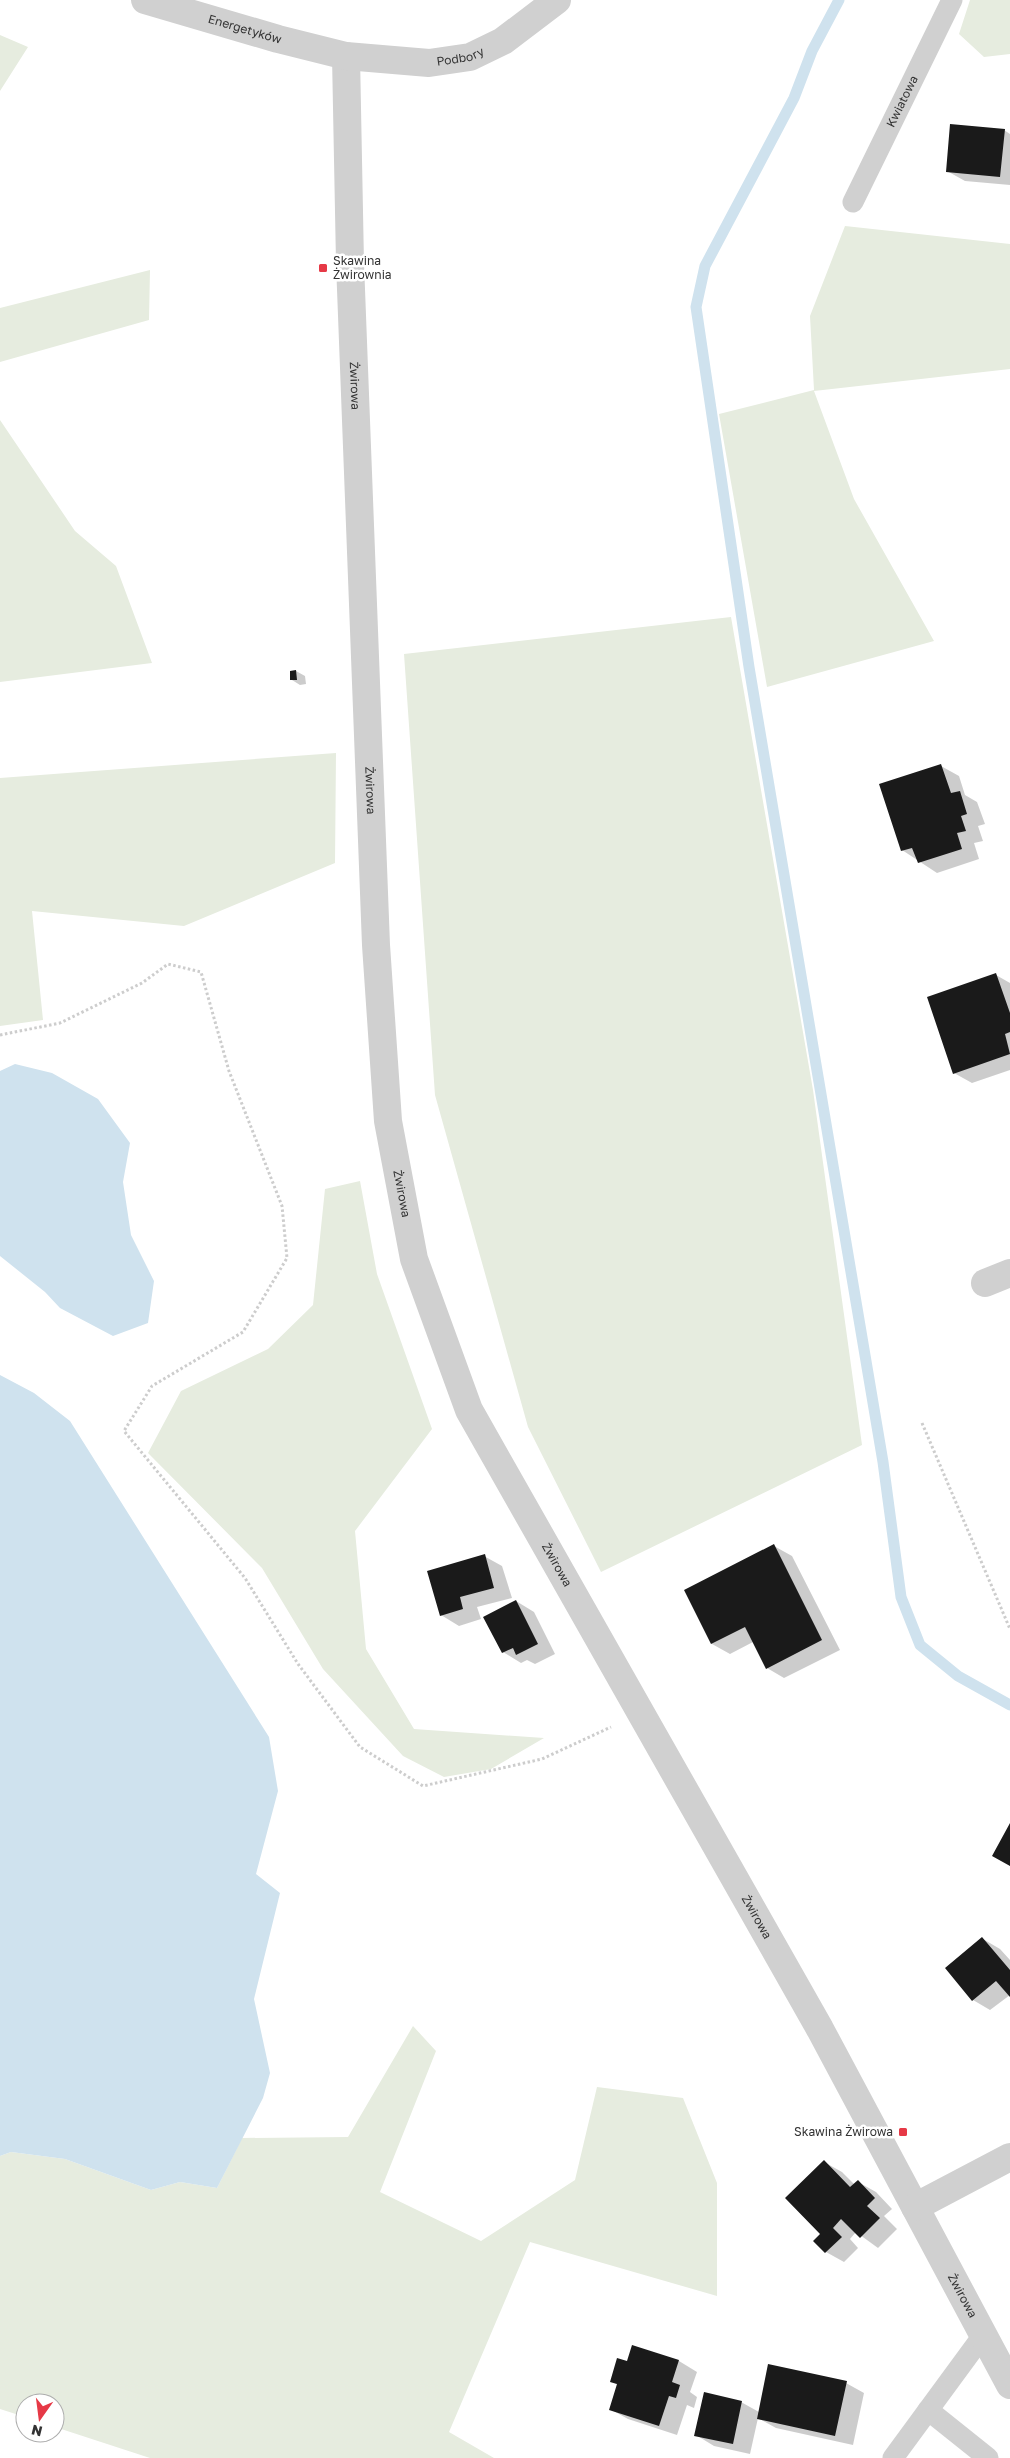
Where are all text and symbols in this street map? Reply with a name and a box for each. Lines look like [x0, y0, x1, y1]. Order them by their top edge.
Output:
street label: Energetyków [206, 11, 284, 47]
street label: Podbory [435, 43, 487, 69]
street label: Kwiatowa [883, 73, 921, 130]
place label: Skawina Żwirownia [333, 253, 392, 282]
marker: Skawina Żwirownia [317, 262, 329, 274]
street label: Żwirowa [347, 362, 364, 410]
street label: Żwirowa [362, 766, 379, 815]
street label: Żwirowa [390, 1169, 414, 1219]
street label: Żwirowa [539, 1540, 576, 1589]
street label: Żwirowa [739, 1892, 775, 1941]
place label: Skawina Żwirowa [794, 2124, 893, 2139]
marker: Skawina Żwirowa [897, 2126, 909, 2138]
street label: Żwirowa [945, 2271, 981, 2320]
north arrow [15, 2393, 65, 2443]
text: N [30, 2422, 44, 2441]

